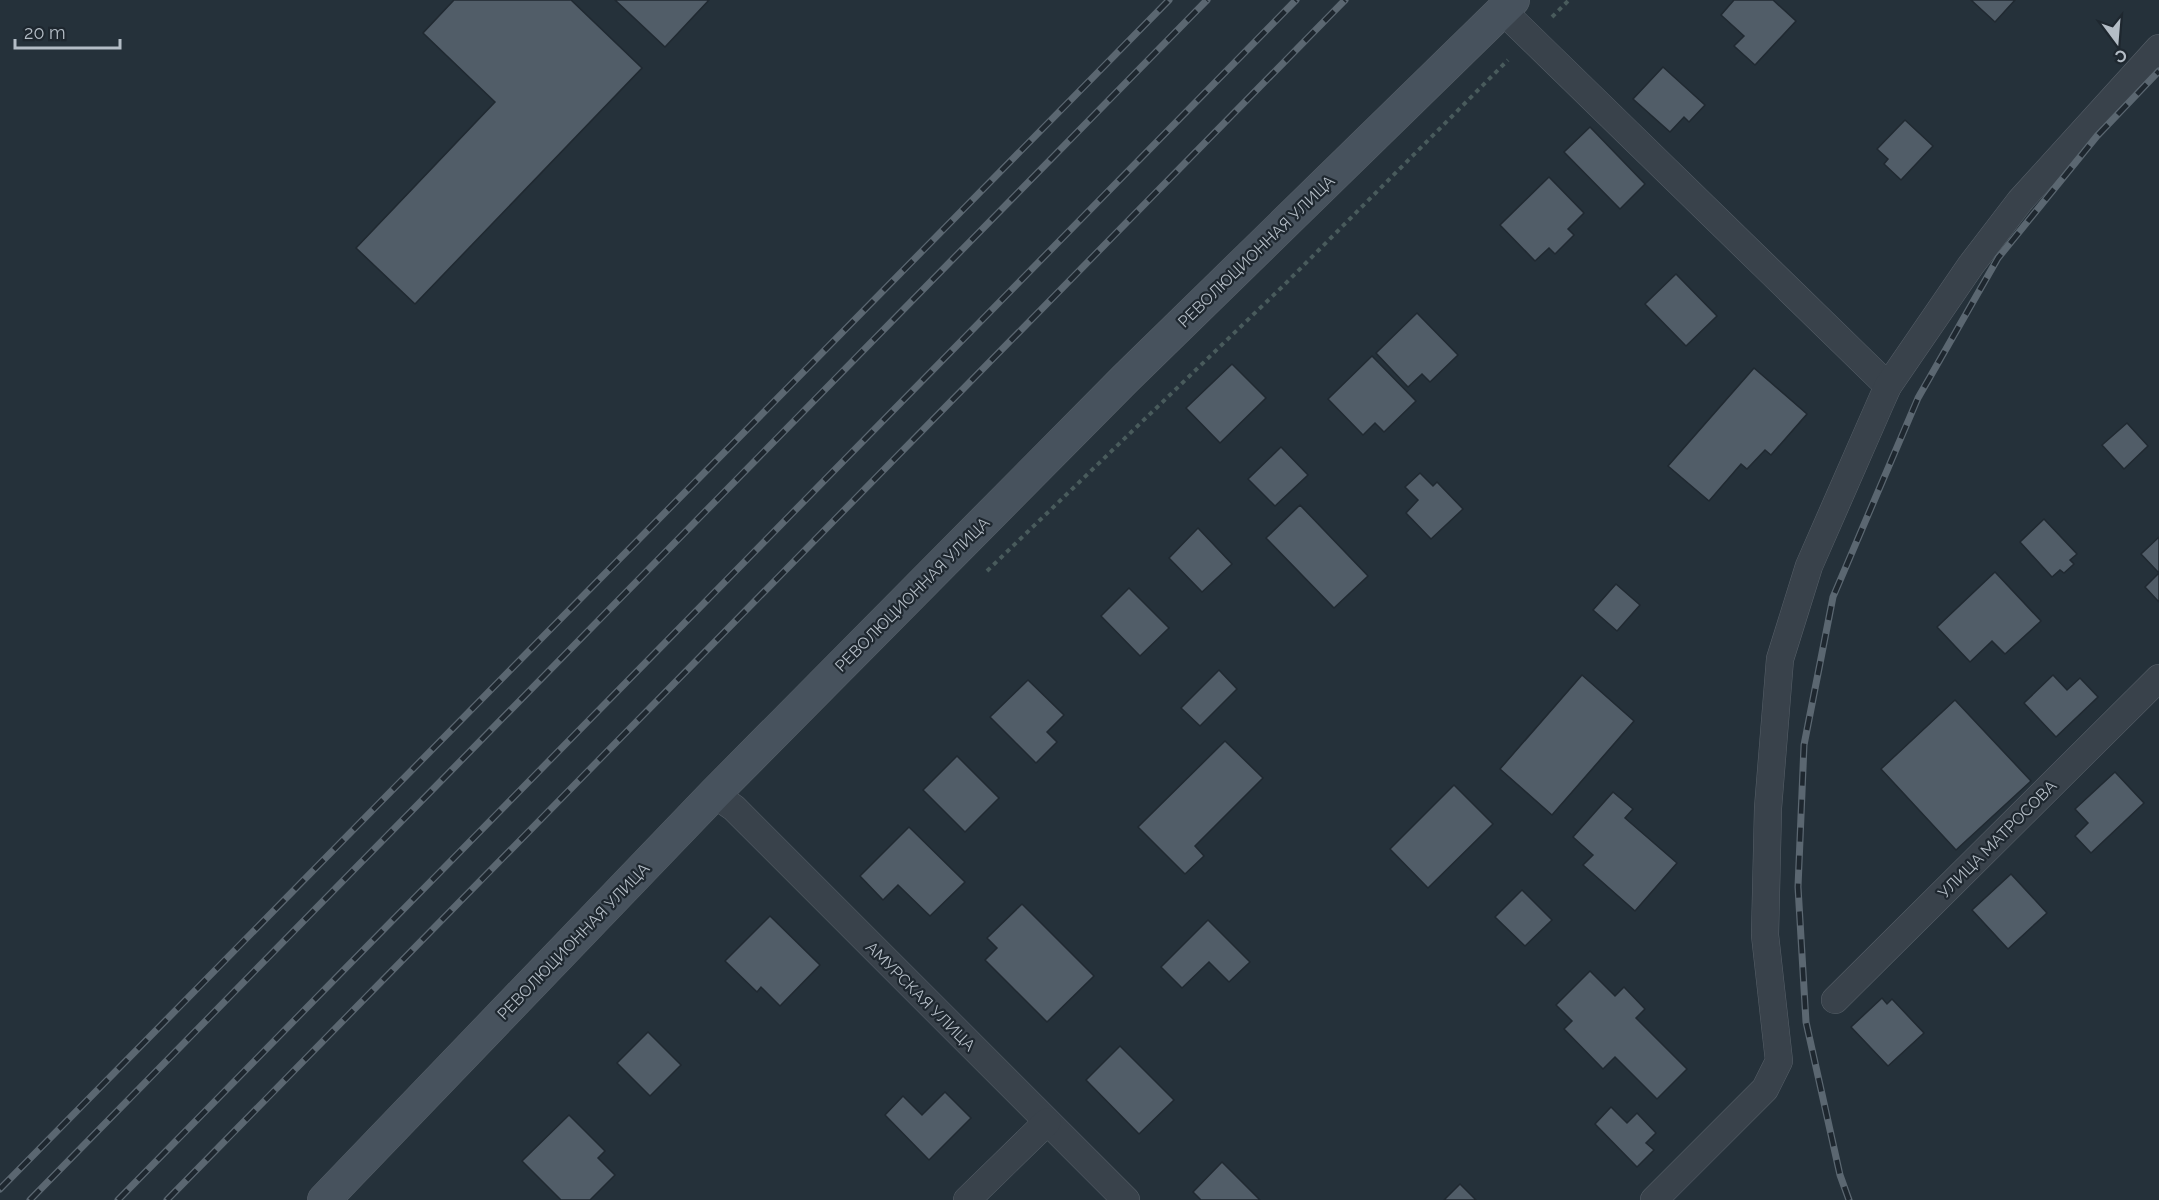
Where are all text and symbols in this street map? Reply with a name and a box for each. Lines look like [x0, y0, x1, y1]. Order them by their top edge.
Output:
scale bar [15, 12, 120, 50]
north arrow [2087, 12, 2147, 72]
text: 20 m [24, 22, 66, 43]
text: С [2113, 45, 2129, 67]
street label: РЕВОЛЮЦИОННАЯ УЛИЦА [1174, 171, 1339, 331]
street label: РЕВОЛЮЦИОННАЯ УЛИЦА [831, 513, 994, 675]
street label: УЛИЦА МАТРОСОВА [1934, 776, 2061, 902]
street label: РЕВОЛЮЦИОННАЯ УЛИЦА [493, 859, 653, 1024]
street label: АМУРСКАЯ УЛИЦА [862, 938, 979, 1055]

